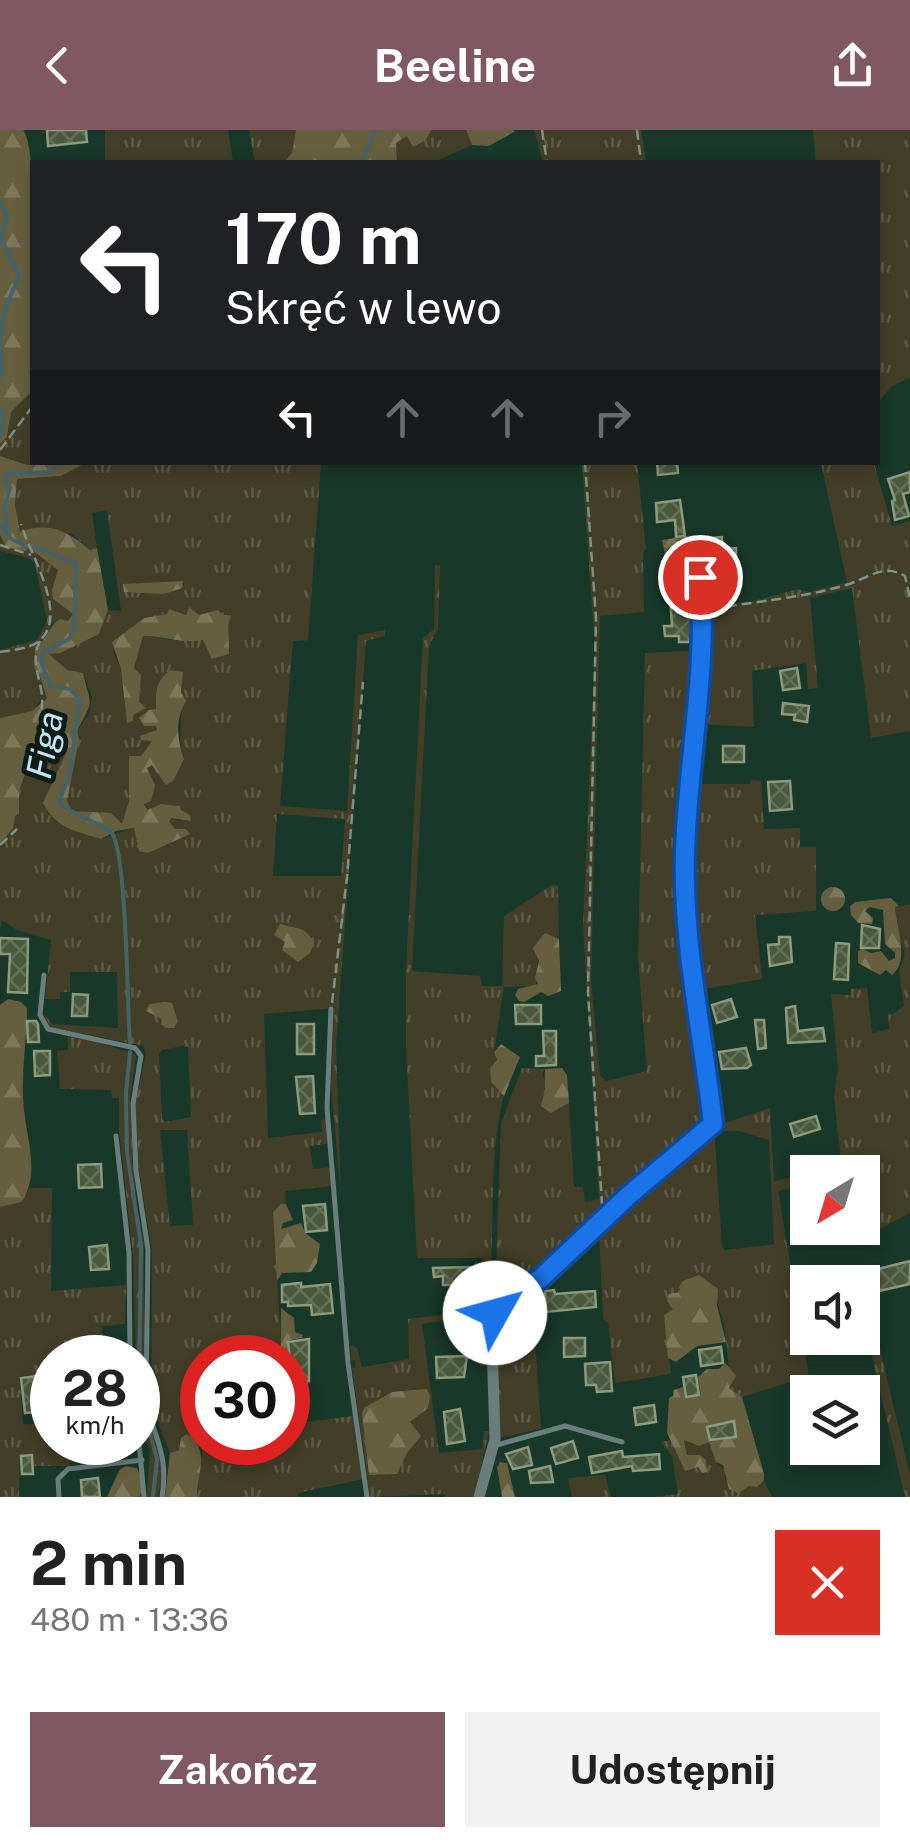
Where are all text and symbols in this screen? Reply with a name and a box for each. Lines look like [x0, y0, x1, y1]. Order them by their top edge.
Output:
icon: back [30, 38, 85, 93]
icon: share [825, 38, 880, 93]
text: Beeline [374, 39, 536, 92]
text: 170 m [225, 197, 422, 280]
icon: left [60, 200, 190, 330]
text: Skręć w lewo [225, 281, 502, 334]
icon: left [270, 390, 325, 445]
icon: ahead [375, 390, 430, 445]
icon: ahead [480, 390, 535, 445]
icon: right [585, 390, 640, 445]
pin [658, 535, 743, 620]
icon: arrive [673, 550, 728, 605]
water label: Figa [18, 708, 71, 782]
north arrow [790, 1155, 880, 1245]
map controls [790, 1155, 880, 1465]
position arrow [443, 1261, 547, 1365]
button: sound [790, 1265, 880, 1355]
speed limit sign: 30 [180, 1335, 310, 1465]
text: 28 [62, 1358, 128, 1417]
button: layers [790, 1375, 880, 1465]
text: km/h [66, 1410, 124, 1440]
text: 2 min [30, 1528, 187, 1599]
button: close [775, 1530, 880, 1635]
text: 480 m · 13:36 [30, 1601, 229, 1638]
button: Zakończ [30, 1712, 445, 1827]
button: Udostępnij [465, 1712, 880, 1827]

